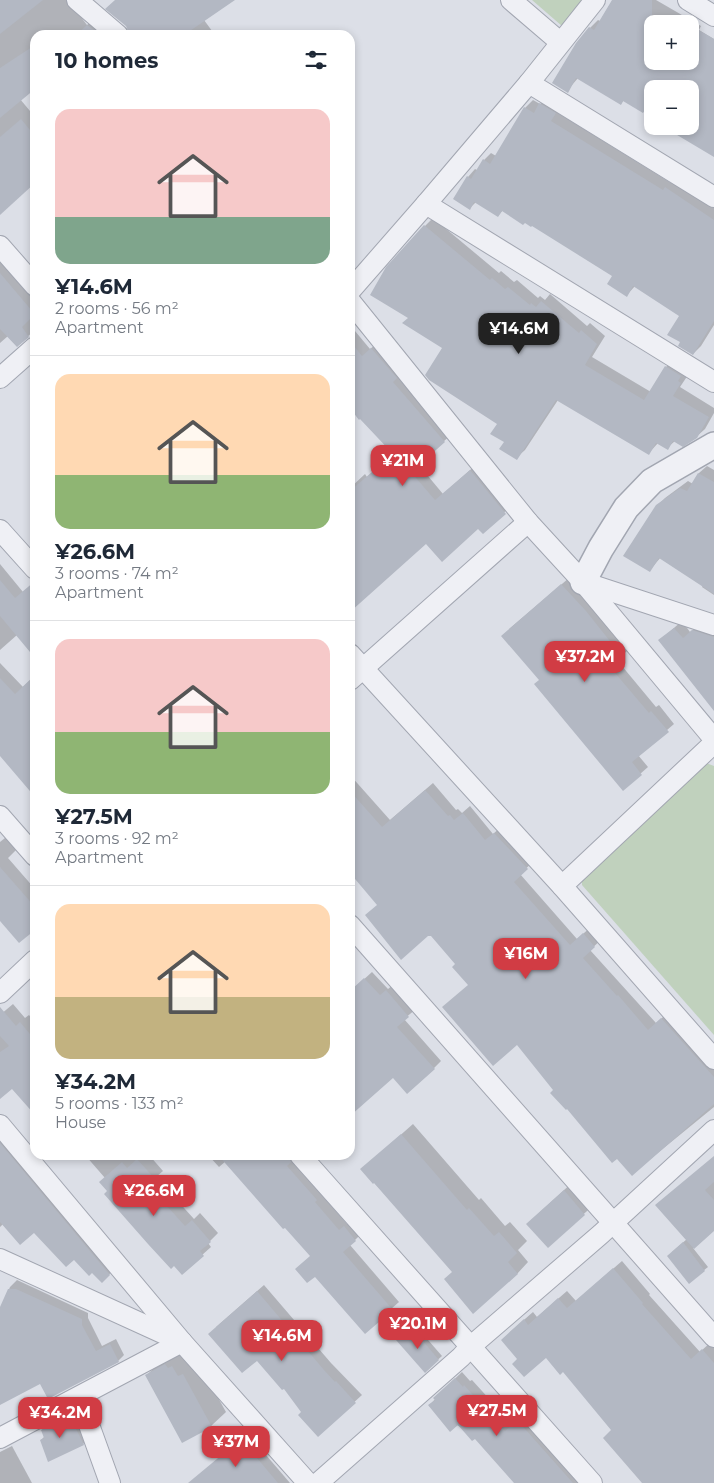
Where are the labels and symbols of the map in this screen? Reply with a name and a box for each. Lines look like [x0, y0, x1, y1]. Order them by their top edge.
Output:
pin: ¥14.6M [478, 312, 560, 355]
pin: ¥21M [373, 444, 433, 487]
pin: ¥37.2M [544, 640, 626, 683]
pin: ¥16M [496, 938, 556, 980]
pin: ¥26.6M [113, 1174, 195, 1217]
pin: ¥20.1M [377, 1308, 459, 1350]
pin: ¥14.6M [241, 1320, 323, 1362]
pin: ¥27.5M [456, 1394, 538, 1437]
pin: ¥34.2M [19, 1396, 101, 1439]
pin: ¥37M [206, 1426, 266, 1468]

